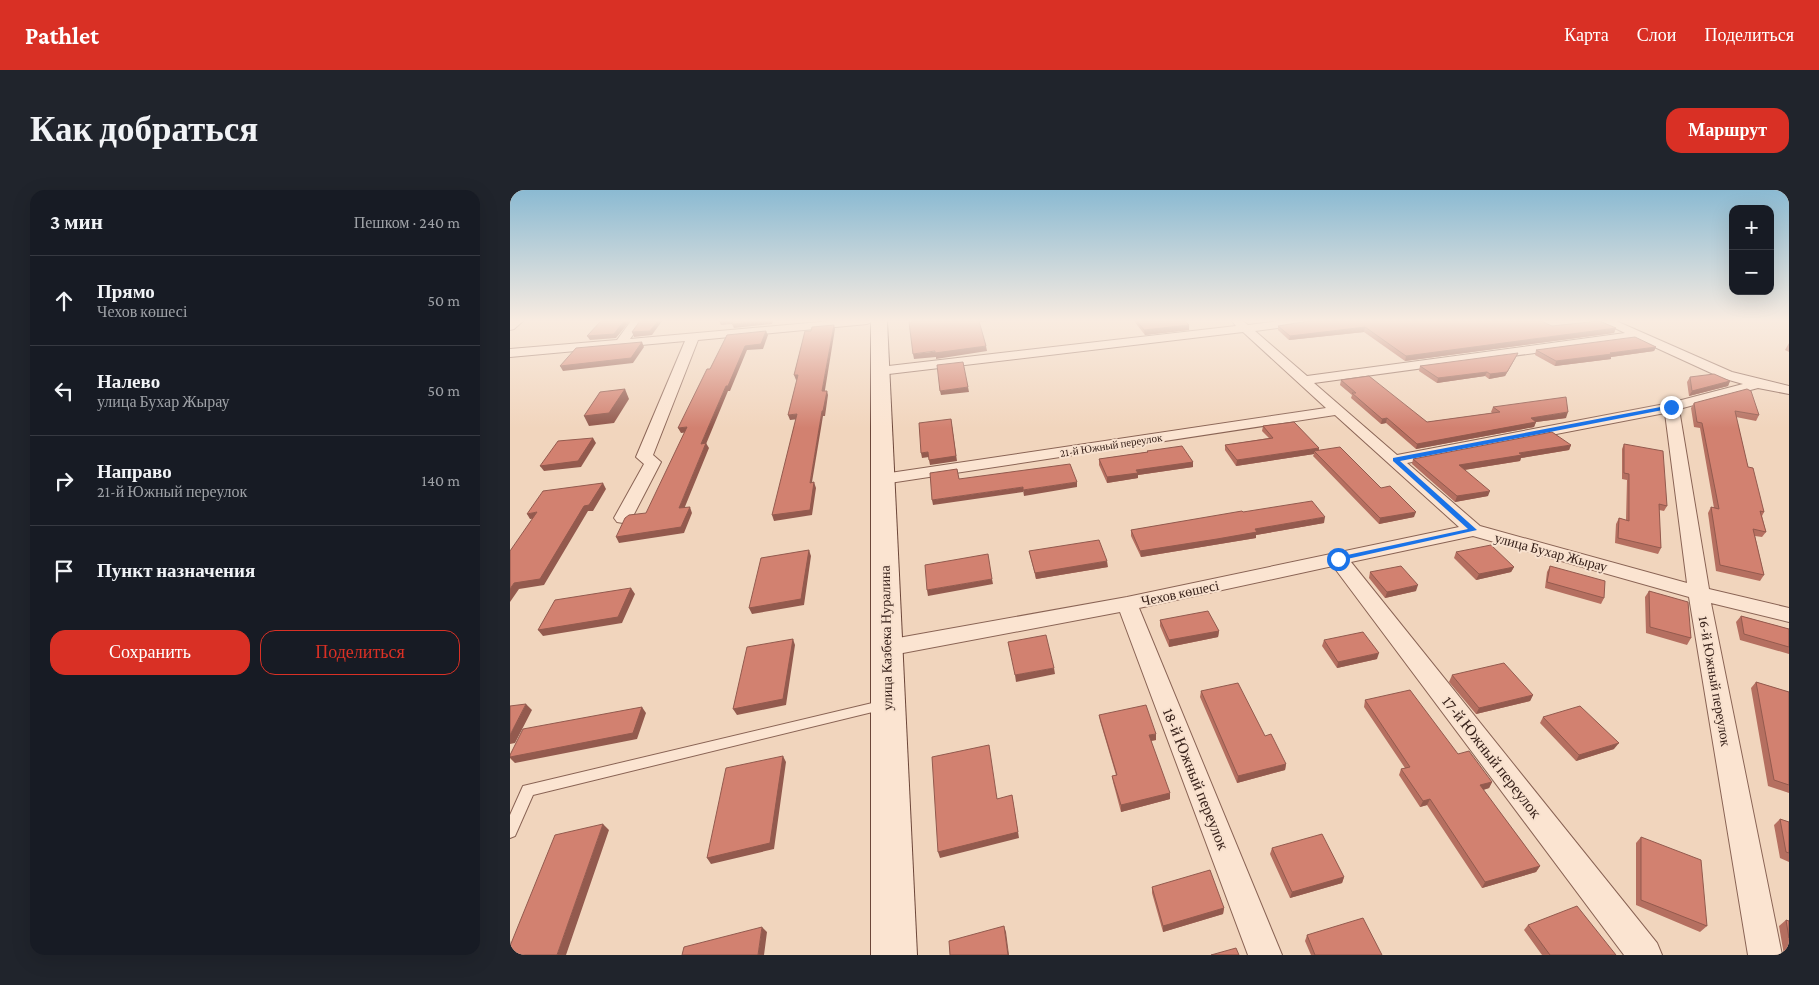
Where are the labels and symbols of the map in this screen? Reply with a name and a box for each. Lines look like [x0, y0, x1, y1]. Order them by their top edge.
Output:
route end [1660, 396, 1683, 419]
street label: 21-й Южный переулок [1059, 431, 1164, 459]
street label: улица Бухар Жырау [1493, 529, 1609, 575]
route start [1327, 548, 1350, 571]
street label: улица Казбека Нуралина [877, 564, 895, 711]
street label: Чехов көшесі [1140, 577, 1220, 609]
street label: 16-й Южный переулок [1696, 615, 1734, 748]
street label: 17-й Южный переулок [1438, 693, 1545, 822]
street label: 18-й Южный переулок [1159, 706, 1232, 853]

